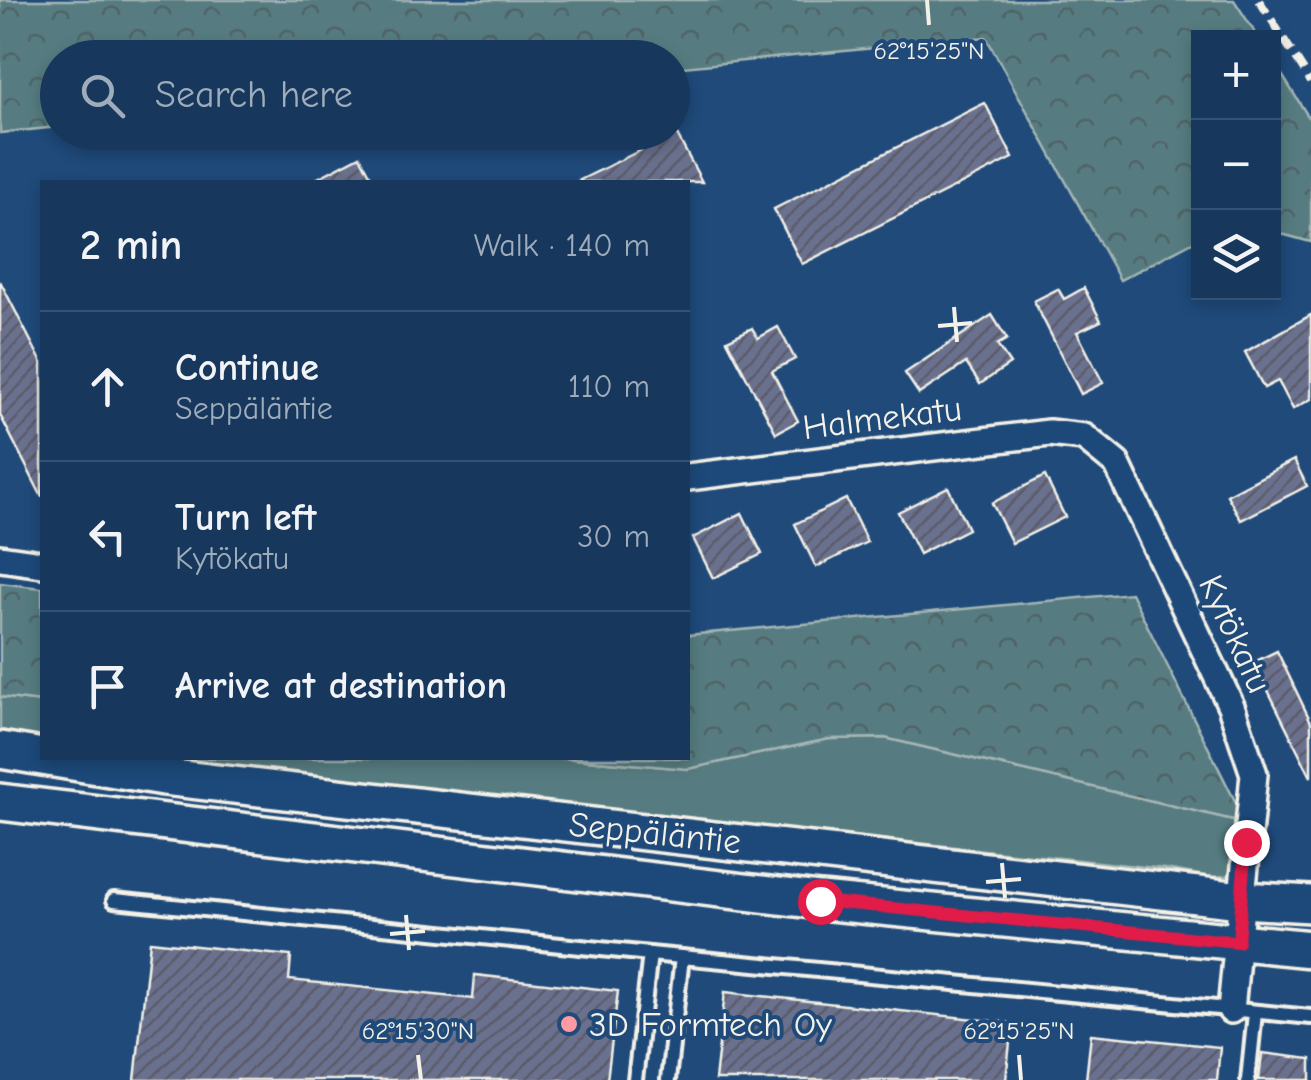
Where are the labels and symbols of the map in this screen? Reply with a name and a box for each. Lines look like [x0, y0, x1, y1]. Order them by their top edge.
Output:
text: 62°15'25"N [873, 36, 985, 65]
street label: Halmekatu [800, 388, 964, 448]
street label: Kytökatu [1190, 569, 1280, 699]
street label: Seppäläntie [567, 804, 743, 862]
route end [1224, 820, 1270, 866]
route start [798, 879, 844, 925]
place label: 3D Formtech Oy [589, 1004, 832, 1045]
marker: 3D Formtech Oy [558, 1013, 580, 1035]
text: 62°15'30"N [362, 1016, 474, 1045]
text: 62°15'25"N [963, 1016, 1075, 1045]

